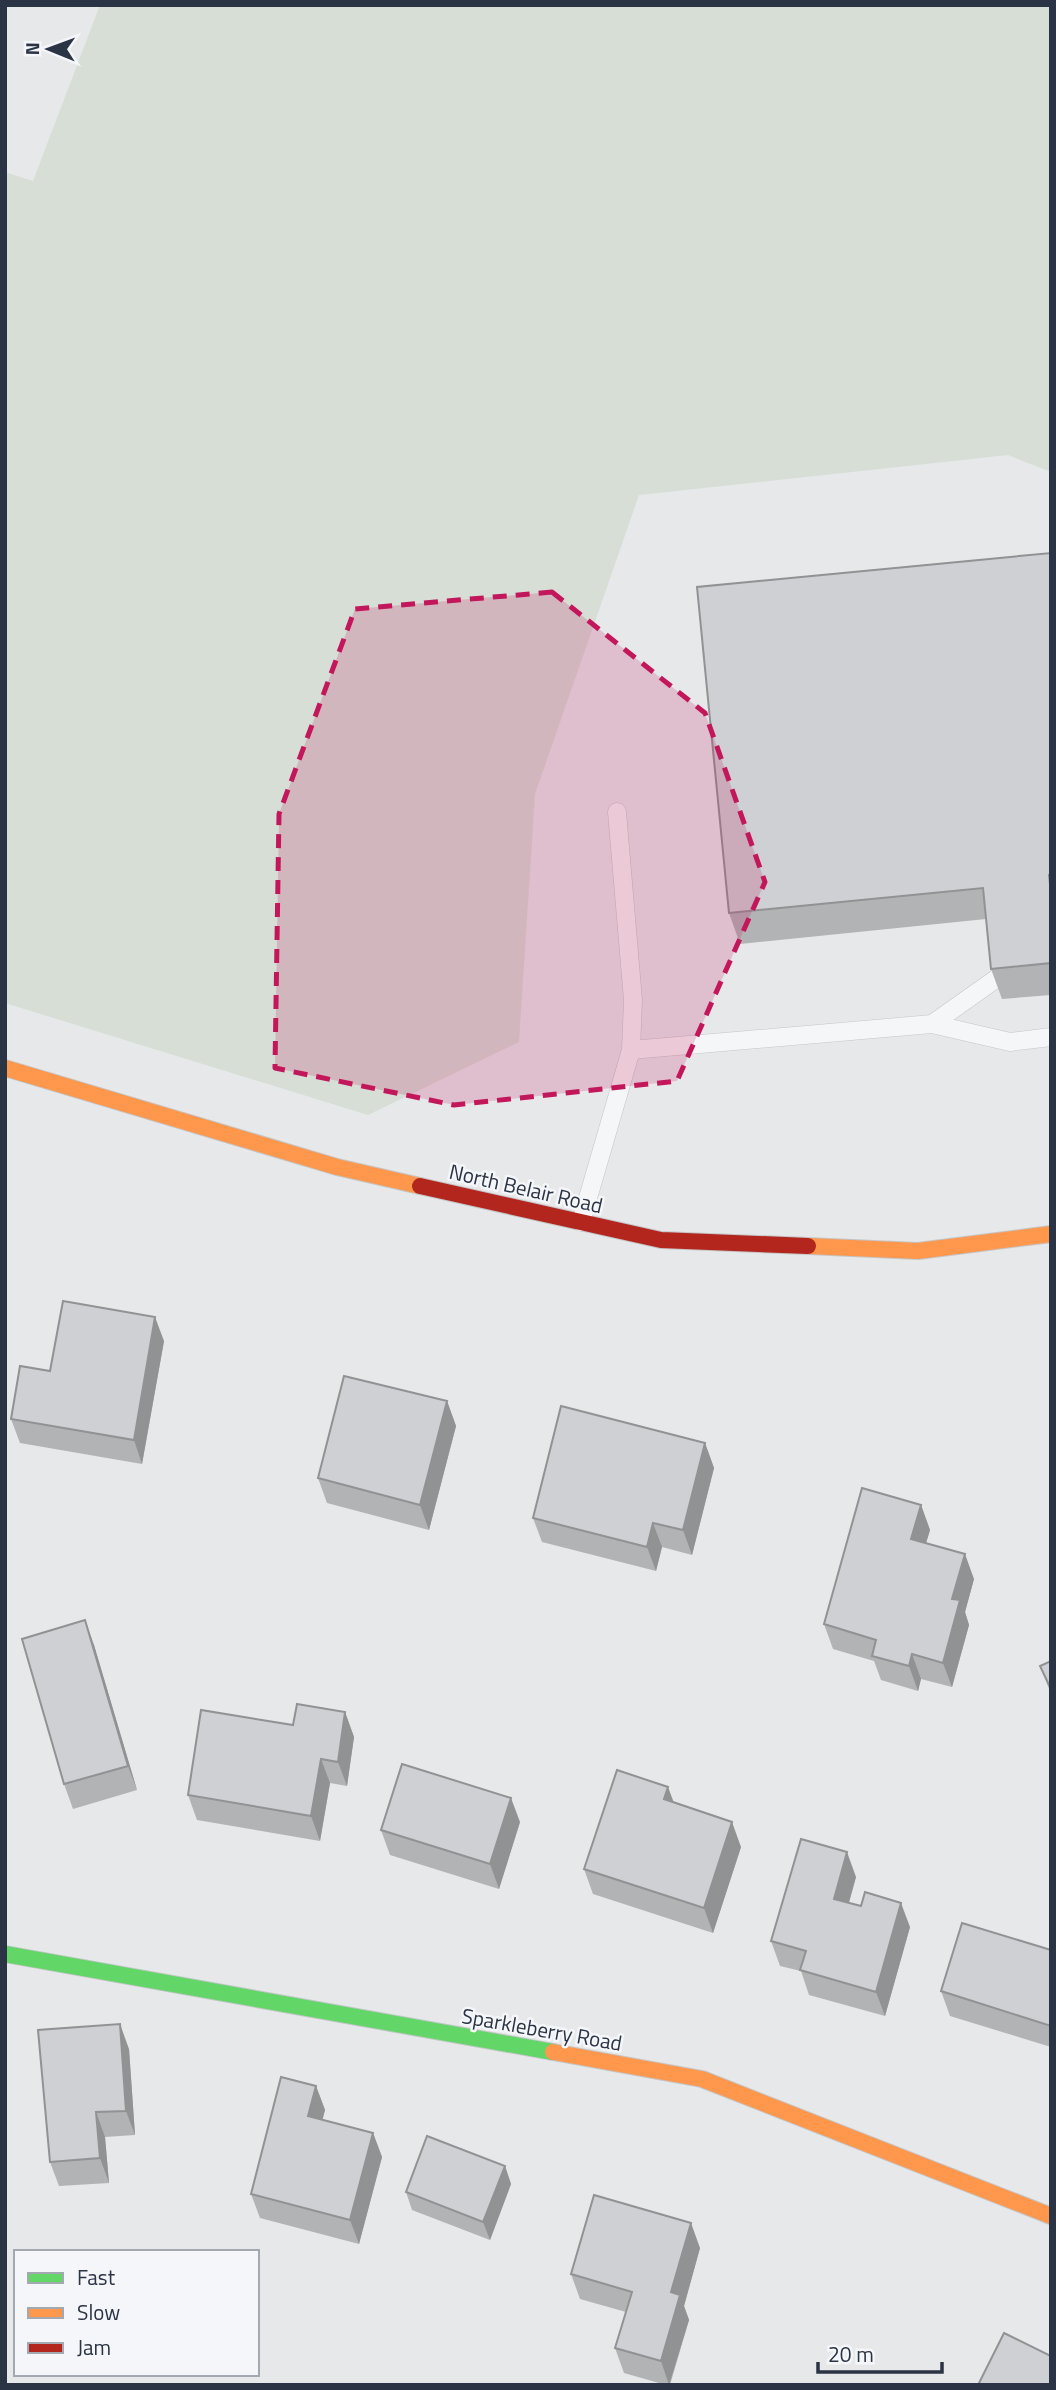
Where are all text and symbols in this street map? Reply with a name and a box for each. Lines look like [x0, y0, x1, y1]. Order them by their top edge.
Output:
north arrow [14, 14, 84, 84]
text: N [17, 42, 46, 56]
street label: North Belair Road [446, 1155, 606, 1221]
street label: Sparkleberry Road [459, 1999, 625, 2059]
legend [14, 2250, 259, 2376]
text: Fast [77, 2261, 116, 2293]
text: Slow [77, 2296, 120, 2328]
scale bar [818, 2330, 942, 2374]
text: Jam [77, 2331, 111, 2363]
text: 20 m [828, 2338, 874, 2370]

